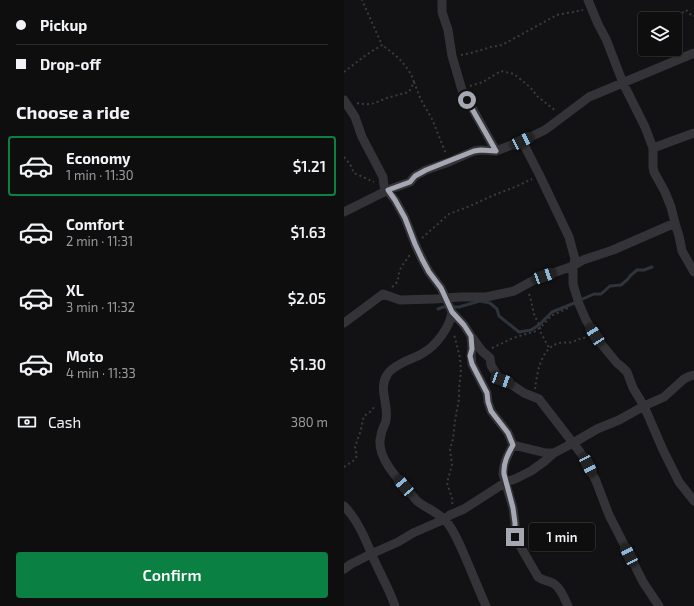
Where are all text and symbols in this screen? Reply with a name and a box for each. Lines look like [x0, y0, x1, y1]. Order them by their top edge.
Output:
map controls [638, 12, 682, 56]
button: layers [638, 12, 682, 56]
text: Pickup [40, 16, 87, 34]
text: Drop-off [40, 55, 101, 73]
route start [458, 91, 476, 109]
text: Choose a ride [16, 101, 130, 123]
car [509, 130, 535, 152]
icon: car [18, 148, 54, 184]
text: Economy [66, 149, 131, 167]
text: $1.21 [293, 157, 326, 175]
text: 1 min · 11:30 [66, 167, 134, 183]
icon: car [18, 214, 54, 250]
text: Comfort [66, 215, 124, 233]
text: $1.63 [290, 223, 326, 241]
text: 2 min · 11:31 [66, 233, 133, 249]
car [531, 266, 557, 286]
icon: car [18, 280, 54, 316]
text: XL [66, 281, 84, 299]
text: $2.05 [288, 289, 326, 307]
text: 3 min · 11:32 [66, 299, 135, 315]
car [583, 322, 607, 348]
icon: car [18, 346, 54, 382]
text: Moto [66, 347, 104, 365]
text: $1.30 [290, 355, 326, 373]
text: 4 min · 11:33 [66, 365, 136, 381]
car [489, 370, 515, 390]
icon: cash [16, 411, 38, 433]
text: Cash [48, 413, 81, 431]
text: 380 m [291, 414, 328, 430]
car [577, 452, 599, 478]
car [392, 473, 416, 499]
callout: 1 min [529, 523, 595, 551]
route end [506, 528, 524, 546]
text: 1 min [547, 529, 577, 545]
car [618, 542, 640, 568]
button: Confirm [16, 552, 328, 598]

